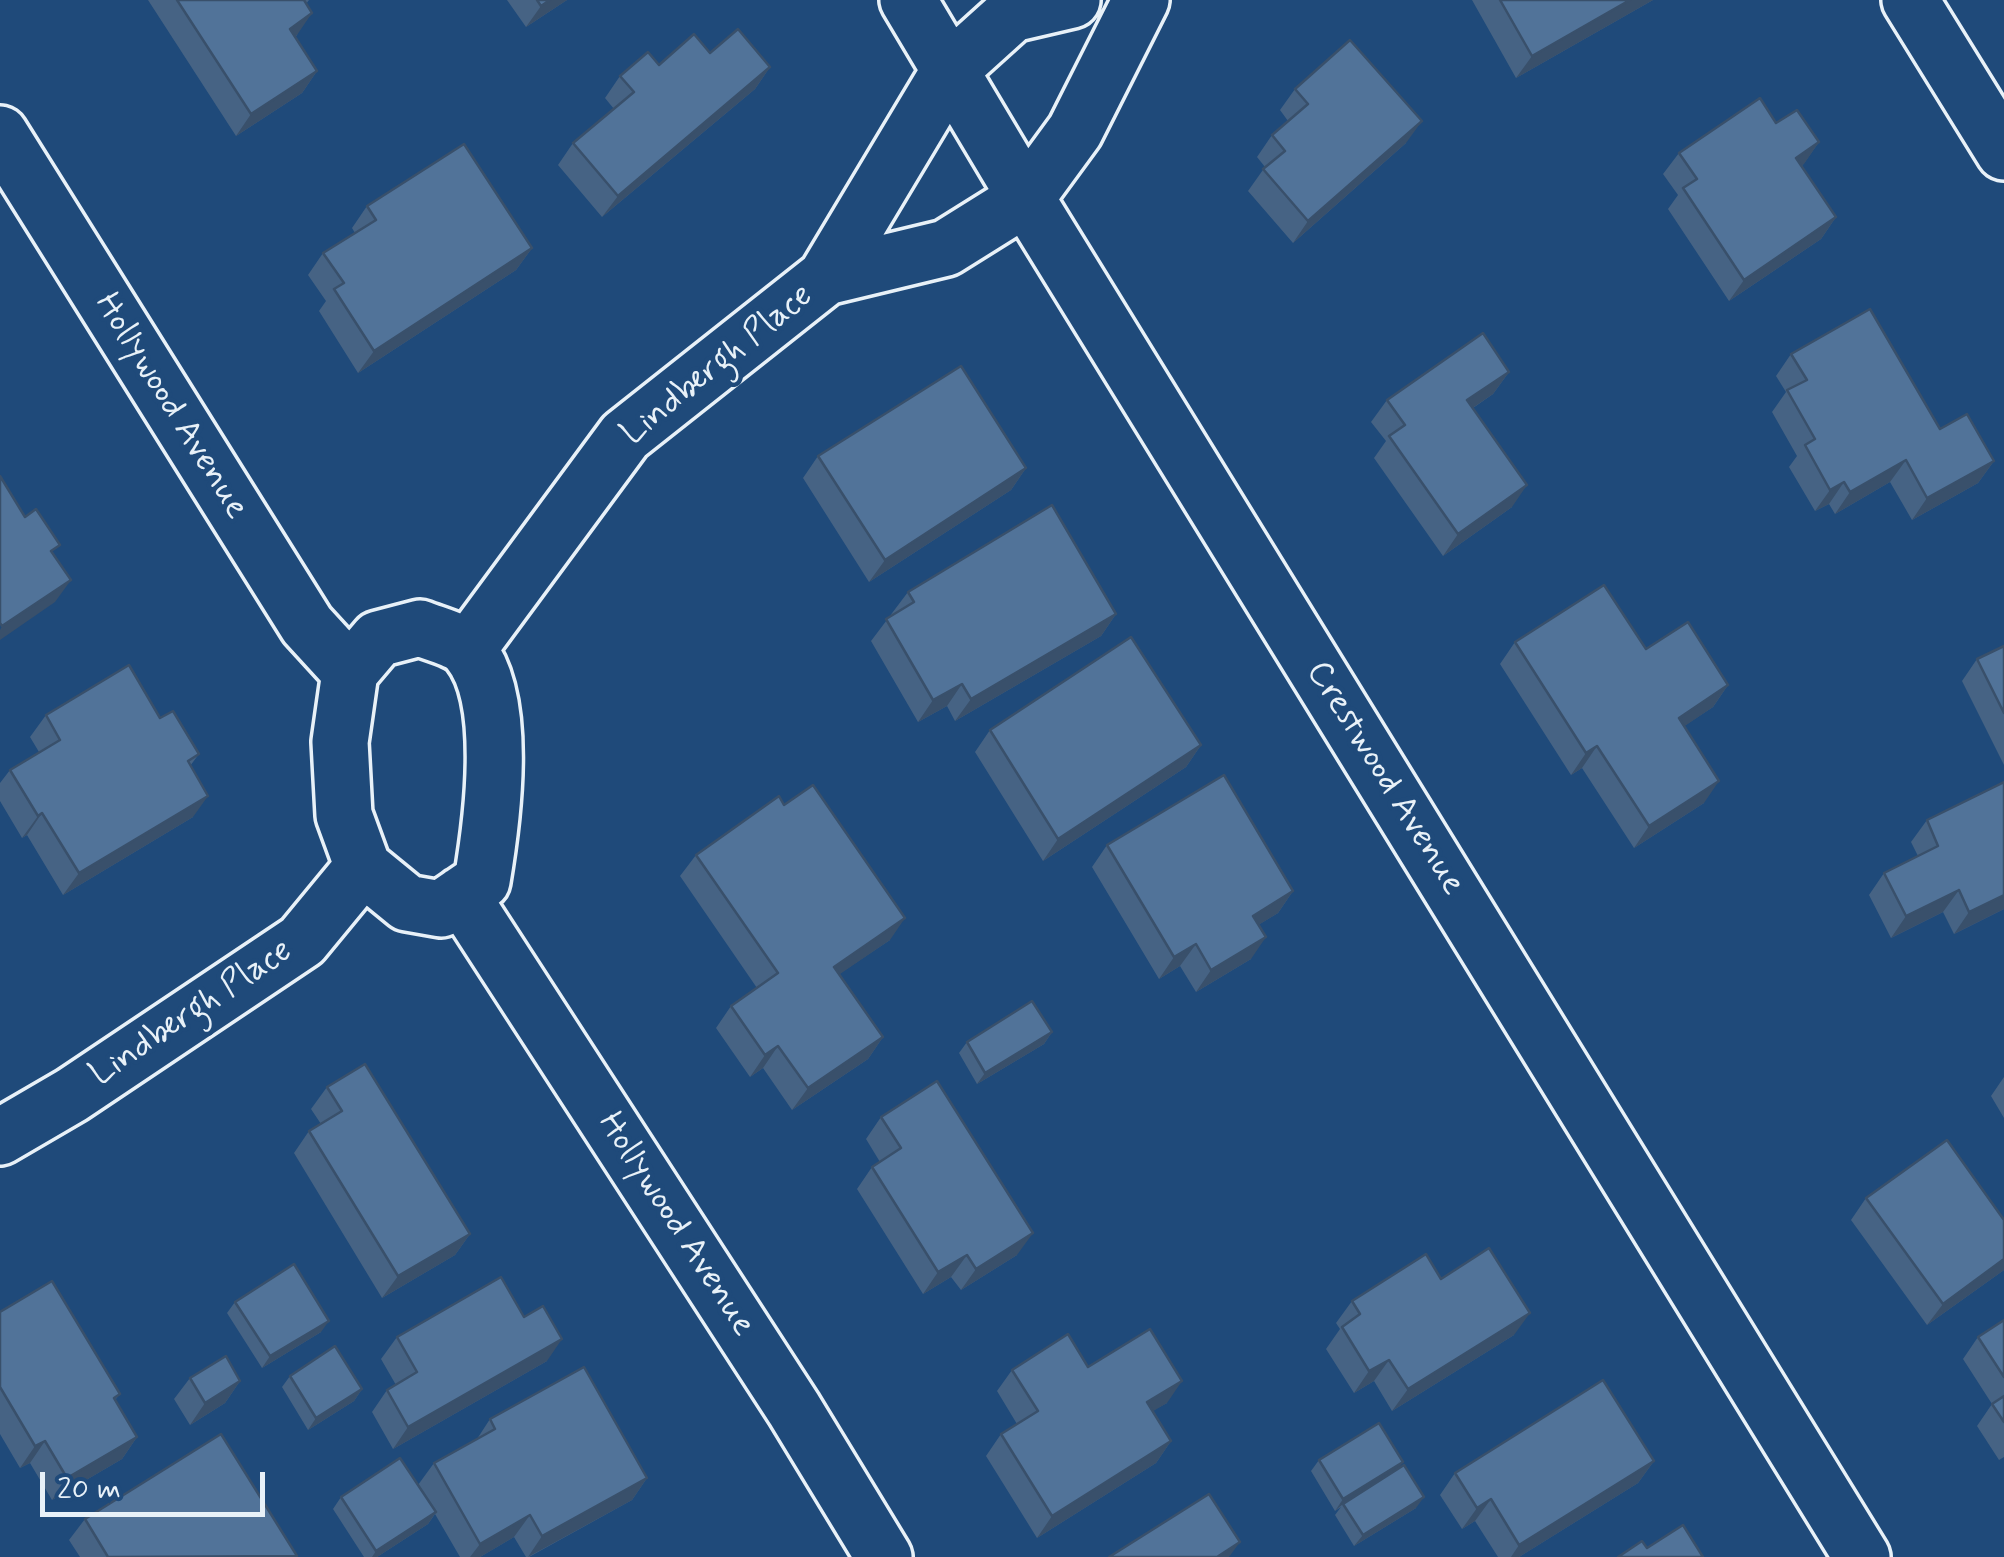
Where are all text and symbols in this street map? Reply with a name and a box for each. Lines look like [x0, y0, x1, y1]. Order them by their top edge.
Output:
street label: Lindbergh Place [614, 276, 822, 456]
street label: Hollywood Avenue [84, 286, 256, 528]
street label: Crestwood Avenue [1295, 654, 1473, 904]
street label: Lindbergh Place [83, 931, 301, 1097]
street label: Hollywood Avenue [587, 1105, 763, 1345]
scale bar [45, 1452, 270, 1514]
text: 20 m [57, 1470, 121, 1509]

